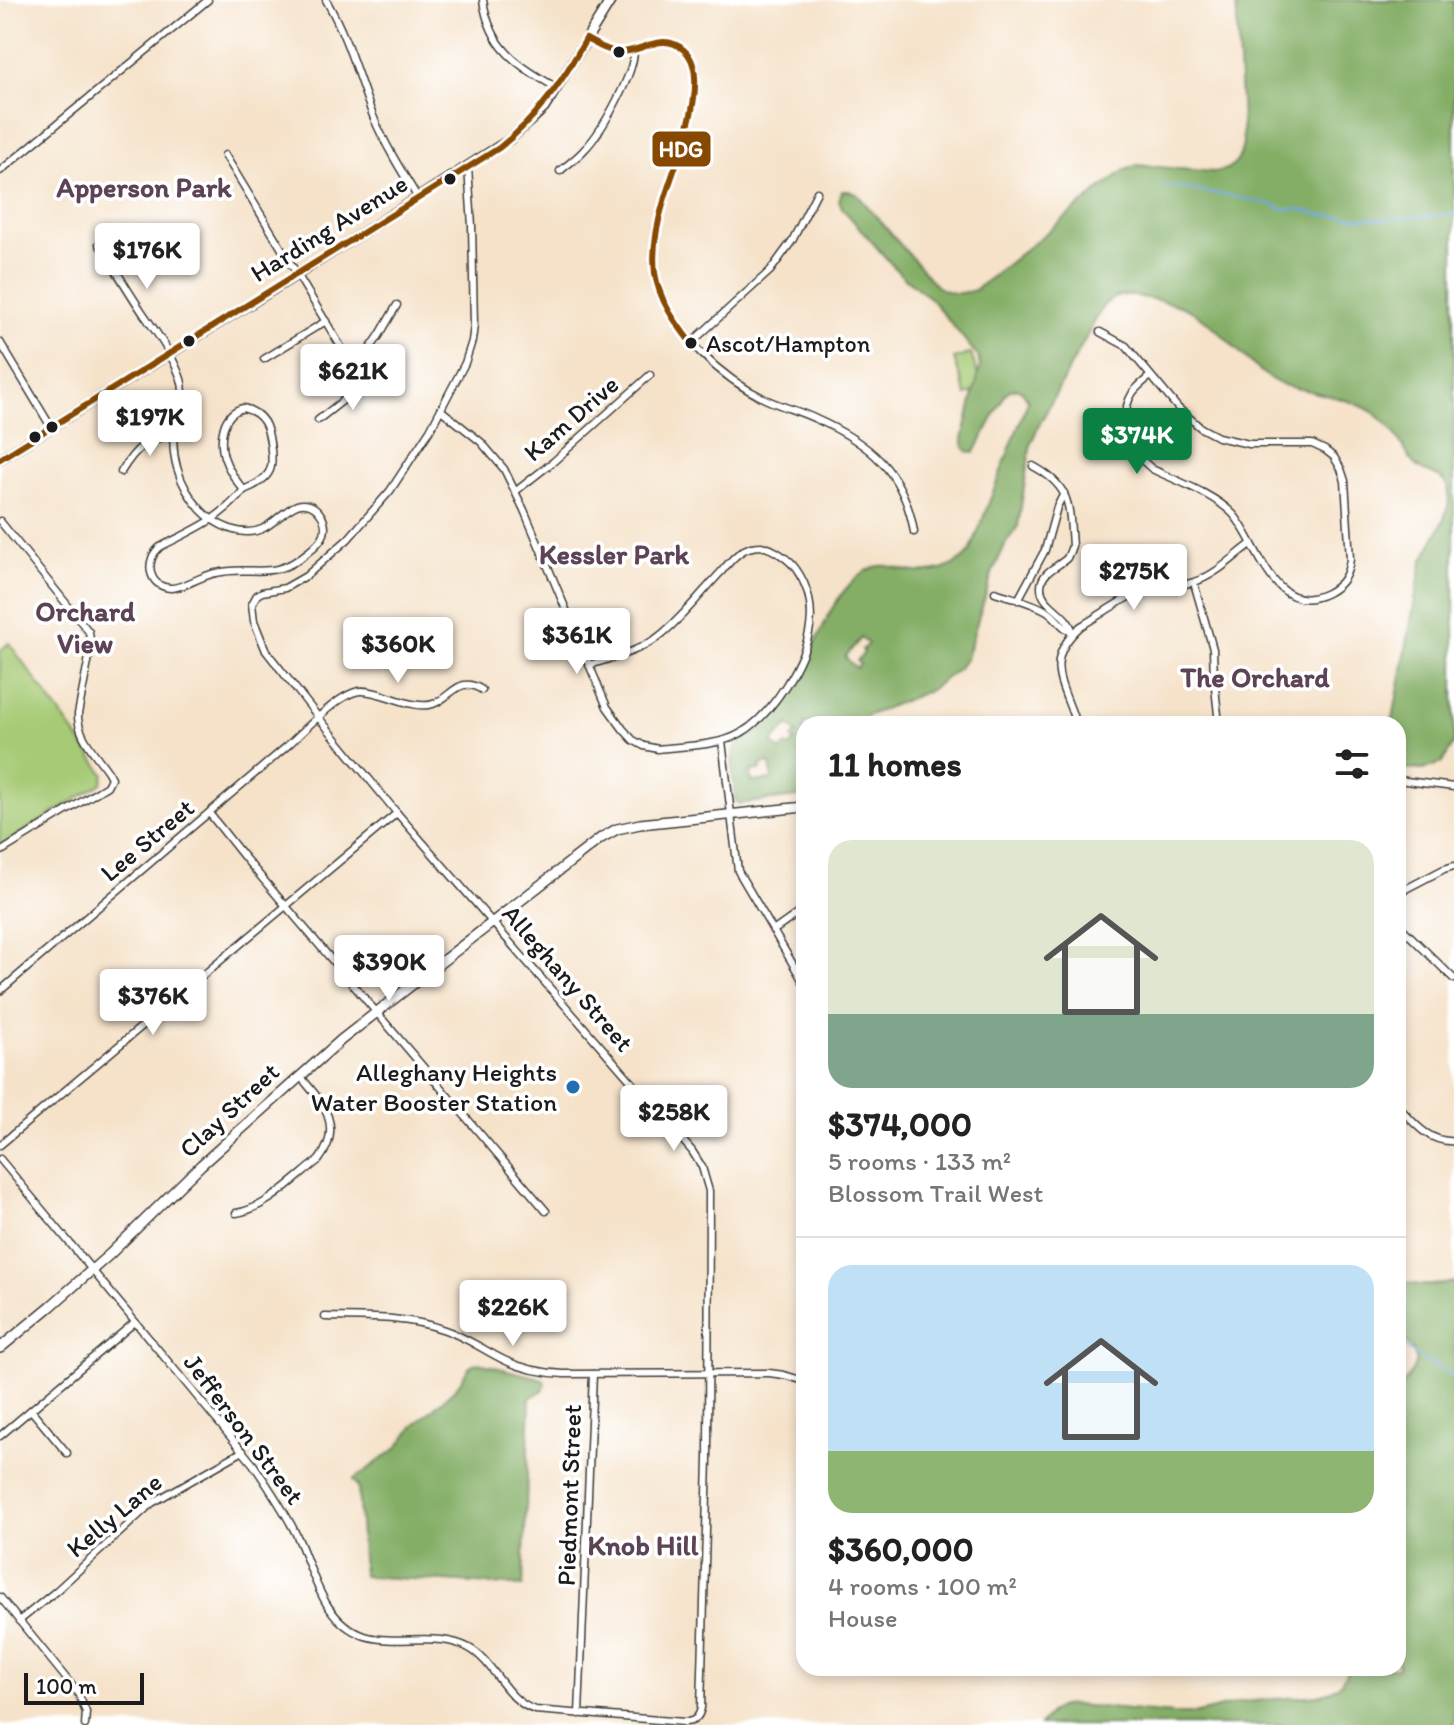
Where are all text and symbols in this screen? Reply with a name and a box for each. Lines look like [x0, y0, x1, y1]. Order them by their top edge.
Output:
unlabelled marker [611, 44, 627, 60]
line badge: HDG [651, 130, 712, 168]
text: HDG [659, 136, 703, 163]
street label: Harding Avenue [245, 167, 413, 289]
district label: Apperson Park [55, 170, 232, 204]
unlabelled marker [442, 171, 458, 187]
pin: $176K [91, 223, 203, 291]
text: $176K [113, 233, 181, 265]
place label: Ascot/Hampton [706, 329, 871, 358]
unlabelled marker [181, 333, 197, 349]
marker: Ascot/Hampton [683, 335, 699, 351]
pin: $621K [297, 344, 409, 412]
text: $621K [318, 354, 388, 386]
street label: Kam Drive [517, 368, 625, 468]
pin: $197K [94, 390, 206, 458]
text: $197K [116, 400, 184, 432]
pin: $374K [1081, 408, 1193, 476]
text: $374K [1101, 418, 1173, 450]
unlabelled marker [44, 419, 60, 435]
unlabelled marker [27, 429, 43, 445]
district label: Kessler Park [539, 537, 690, 571]
pin: $275K [1078, 544, 1190, 612]
text: $275K [1099, 554, 1169, 586]
district label: Orchard View [35, 594, 136, 660]
pin: $361K [521, 608, 633, 676]
pin: $360K [342, 617, 454, 685]
text: $361K [542, 618, 612, 650]
text: $360K [361, 627, 435, 659]
district label: The Orchard [1179, 660, 1330, 694]
icon: filters [1330, 742, 1374, 786]
text: 11 homes [828, 744, 962, 785]
street label: Lee Street [94, 791, 201, 888]
icon: home [1029, 892, 1173, 1036]
street label: Alleghany Street [495, 898, 641, 1058]
pin: $390K [333, 935, 445, 1003]
text: $390K [352, 945, 426, 977]
pin: $376K [97, 969, 209, 1037]
text: $376K [118, 979, 188, 1011]
street label: Clay Street [172, 1055, 286, 1164]
place label: Alleghany Heights Water Booster Station [311, 1056, 557, 1118]
marker: Alleghany Heights Water Booster Station [564, 1078, 582, 1096]
pin: $258K [618, 1085, 730, 1153]
text: $258K [638, 1095, 710, 1127]
text: $374,000 [828, 1104, 972, 1145]
text: 5 rooms · 133 m² [828, 1145, 1011, 1177]
text: Blossom Trail West [828, 1177, 1043, 1209]
pin: $226K [457, 1280, 569, 1348]
text: $226K [478, 1290, 548, 1322]
icon: home [1029, 1317, 1173, 1461]
street label: Jefferson Street [177, 1347, 311, 1511]
street label: Piedmont Street [550, 1403, 588, 1586]
street label: Kelly Lane [60, 1466, 168, 1564]
district label: Knob Hill [588, 1528, 699, 1562]
text: $360,000 [828, 1529, 974, 1570]
text: 4 rooms · 100 m² [828, 1570, 1017, 1602]
text: House [828, 1602, 898, 1634]
scale bar [24, 1669, 144, 1705]
text: 100 m [36, 1673, 97, 1700]

